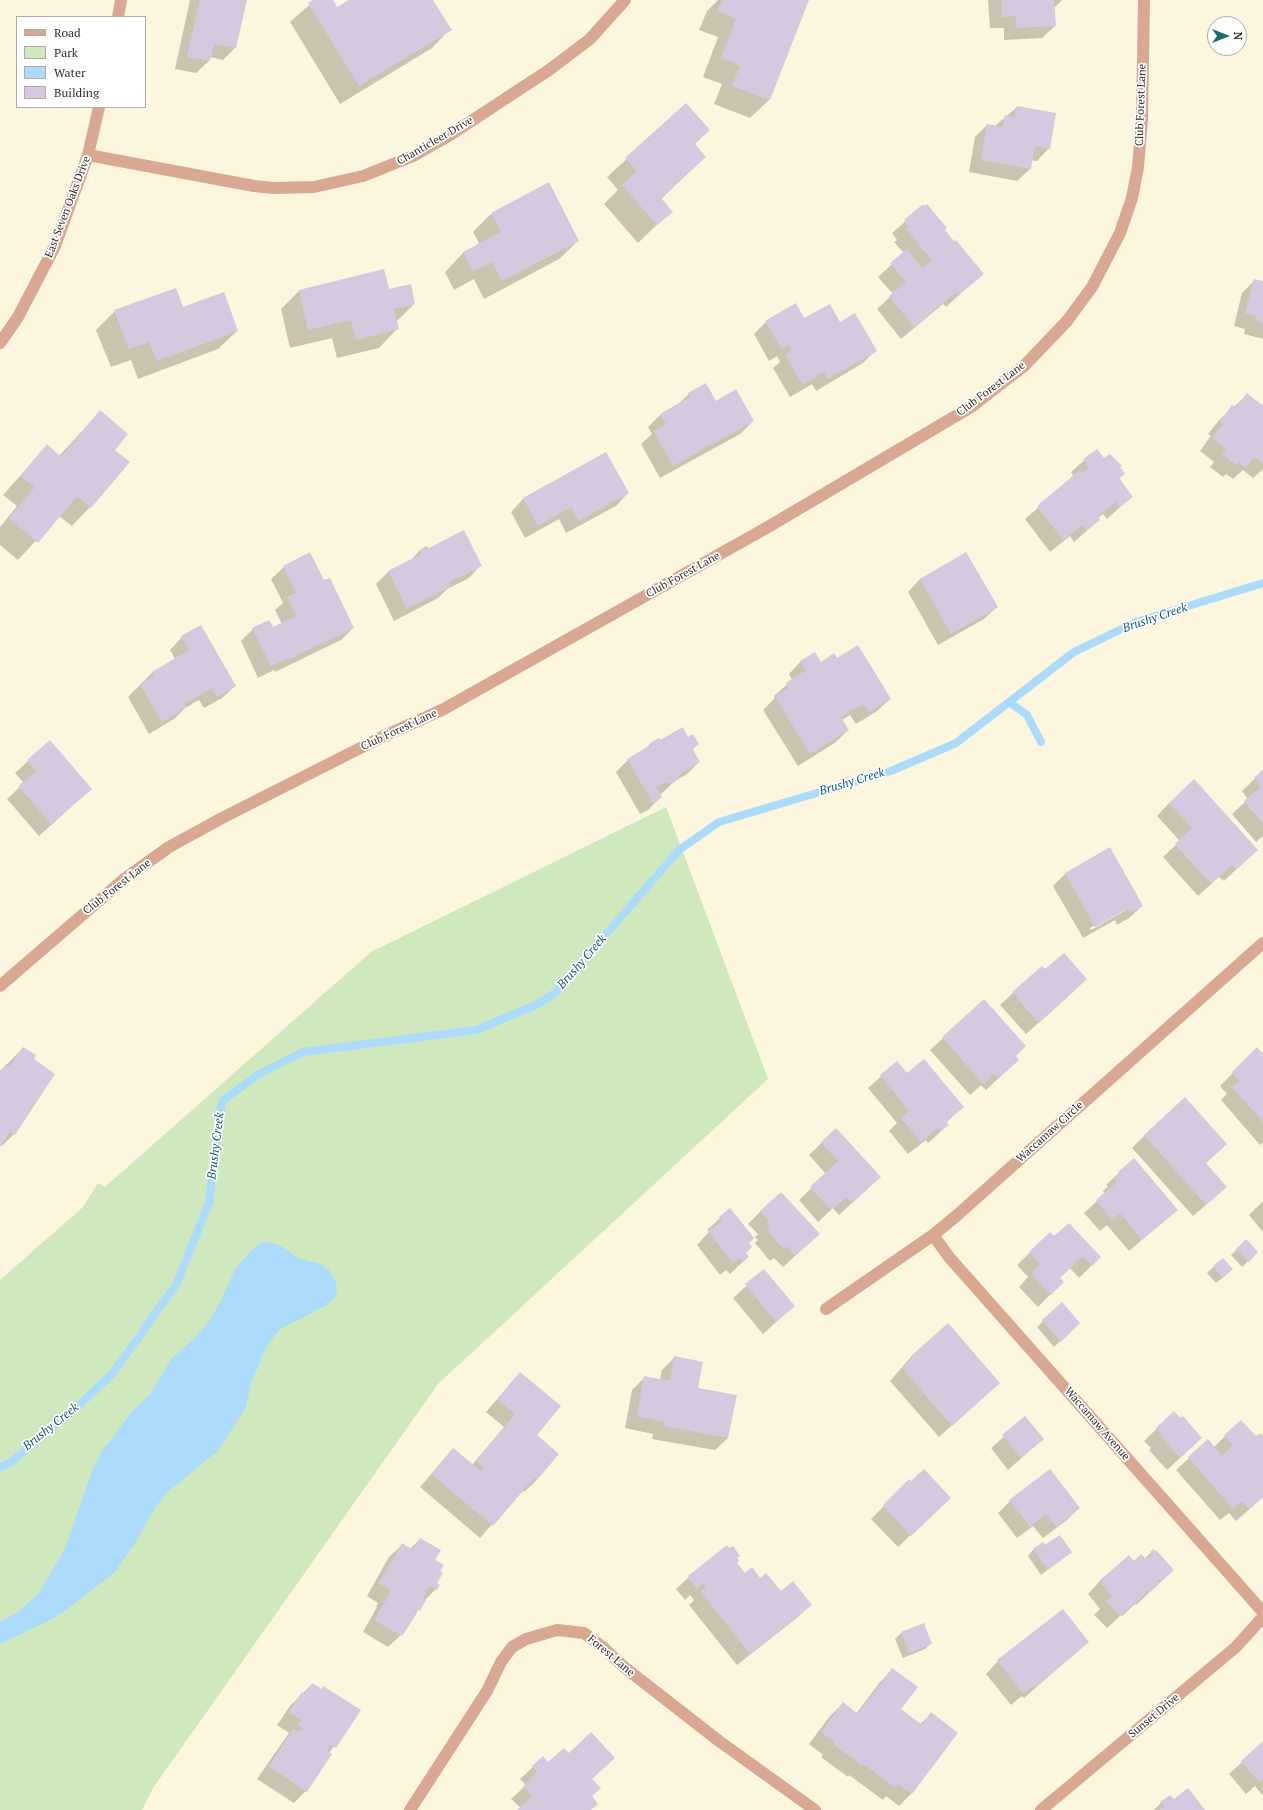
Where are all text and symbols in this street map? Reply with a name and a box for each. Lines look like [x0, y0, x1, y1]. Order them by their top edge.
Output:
legend [16, 16, 146, 108]
north arrow [1207, 16, 1247, 56]
text: Road [54, 25, 81, 40]
text: N [1231, 32, 1245, 40]
text: Park [54, 45, 78, 60]
street label: Club Forest Lane [1133, 64, 1149, 146]
text: Water [54, 65, 86, 80]
text: Building [54, 85, 99, 100]
street label: Chanticleer Drive [395, 114, 475, 168]
street label: East Seven Oaks Drive [43, 154, 93, 260]
street label: Club Forest Lane [954, 359, 1028, 419]
street label: Club Forest Lane [644, 549, 722, 601]
water label: Brushy Creek [1121, 600, 1189, 636]
street label: Club Forest Lane [359, 707, 439, 753]
water label: Brushy Creek [818, 765, 886, 799]
street label: Club Forest Lane [80, 856, 154, 918]
water label: Brushy Creek [555, 932, 609, 992]
street label: Waccamaw Circle [1014, 1099, 1086, 1165]
water label: Brushy Creek [205, 1112, 227, 1180]
street label: Waccamaw Avenue [1062, 1385, 1132, 1463]
water label: Brushy Creek [20, 1400, 82, 1454]
street label: Forest Lane [585, 1633, 637, 1679]
street label: Sunset Drive [1126, 1691, 1182, 1741]

